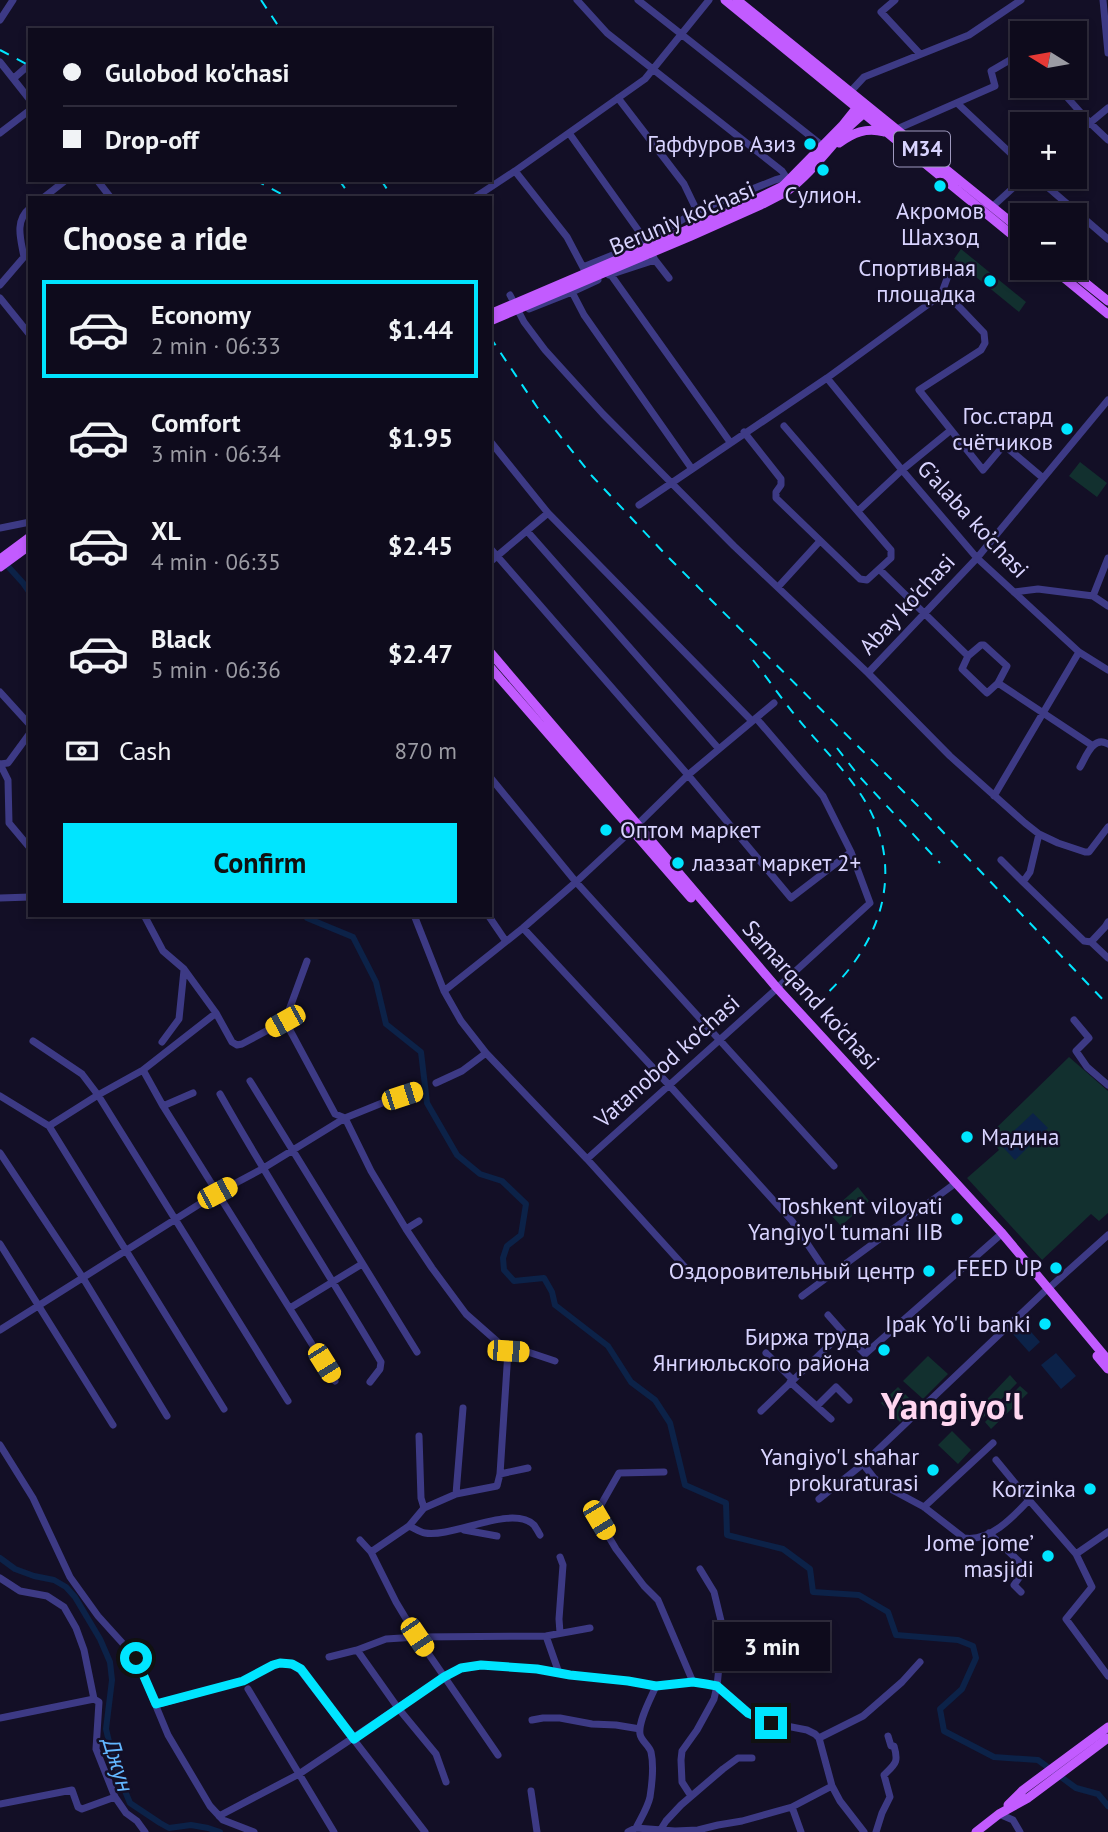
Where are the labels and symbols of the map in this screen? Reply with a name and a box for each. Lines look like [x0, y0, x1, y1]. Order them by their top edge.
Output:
north arrow [1010, 21, 1087, 98]
place label: Гаффуров Азиз [647, 129, 796, 158]
road number: M34 [894, 132, 950, 166]
marker: Гаффуров Азиз [802, 136, 818, 152]
marker: Сулион. [815, 162, 831, 178]
street label: Beruniy ko'chasi [605, 174, 759, 261]
marker: Акромов Шахзод [932, 178, 948, 194]
place label: Сулион. [784, 180, 862, 209]
place label: Акромов Шахзод [896, 196, 984, 251]
place label: Спортивная площадка [858, 253, 976, 308]
marker: Спортивная площадка [982, 273, 998, 289]
place label: Гос.стард счётчиков [952, 401, 1053, 456]
marker: Гос.стард счётчиков [1059, 421, 1075, 437]
street label: G’alaba ko’chasi [911, 454, 1035, 584]
street label: Abay ko'chasi [852, 547, 961, 660]
place label: Оптом маркет [620, 815, 761, 844]
marker: Оптом маркет [598, 822, 614, 838]
place label: лаззат маркет 2+ [691, 848, 861, 877]
marker: лаззат маркет 2+ [670, 855, 686, 871]
street label: Samarqand ko'chasi [737, 914, 886, 1075]
street label: Vatanobod ko'chasi [587, 988, 745, 1134]
car [262, 1002, 309, 1040]
car [379, 1080, 426, 1112]
place label: Мадина [981, 1122, 1059, 1151]
marker: Мадина [959, 1129, 975, 1145]
car [194, 1174, 241, 1212]
place label: Toshkent viloyati Yangiyo'l tumani IIB [748, 1191, 943, 1246]
marker: Toshkent viloyati Yangiyo'l tumani IIB [949, 1211, 965, 1227]
place label: FEED UP [956, 1253, 1042, 1282]
place label: Оздоровительный центр [669, 1256, 915, 1285]
marker: FEED UP [1048, 1260, 1064, 1276]
marker: Оздоровительный центр [921, 1263, 937, 1279]
place label: Ipak Yo'li banki [885, 1309, 1031, 1338]
marker: Ipak Yo'li banki [1037, 1316, 1053, 1332]
place label: Биржа труда Янгиюльского района [652, 1322, 870, 1377]
car [487, 1339, 530, 1363]
car [304, 1340, 345, 1386]
marker: Биржа труда Янгиюльского района [876, 1342, 892, 1358]
district label: Yangiyo'l [880, 1381, 1023, 1429]
place label: Yangiyo'l shahar prokuraturasi [760, 1442, 919, 1497]
marker: Yangiyo'l shahar prokuraturasi [925, 1462, 941, 1478]
place label: Korzinka [991, 1474, 1076, 1503]
marker: Korzinka [1082, 1481, 1098, 1497]
car [580, 1497, 619, 1543]
place label: Jome jome’ masjidi [924, 1528, 1034, 1583]
marker: Jome jome’ masjidi [1040, 1548, 1056, 1564]
car [397, 1614, 438, 1660]
callout: 3 min [713, 1622, 829, 1670]
route start [120, 1642, 152, 1674]
route end [755, 1707, 787, 1739]
water label: Джун [95, 1732, 142, 1796]

